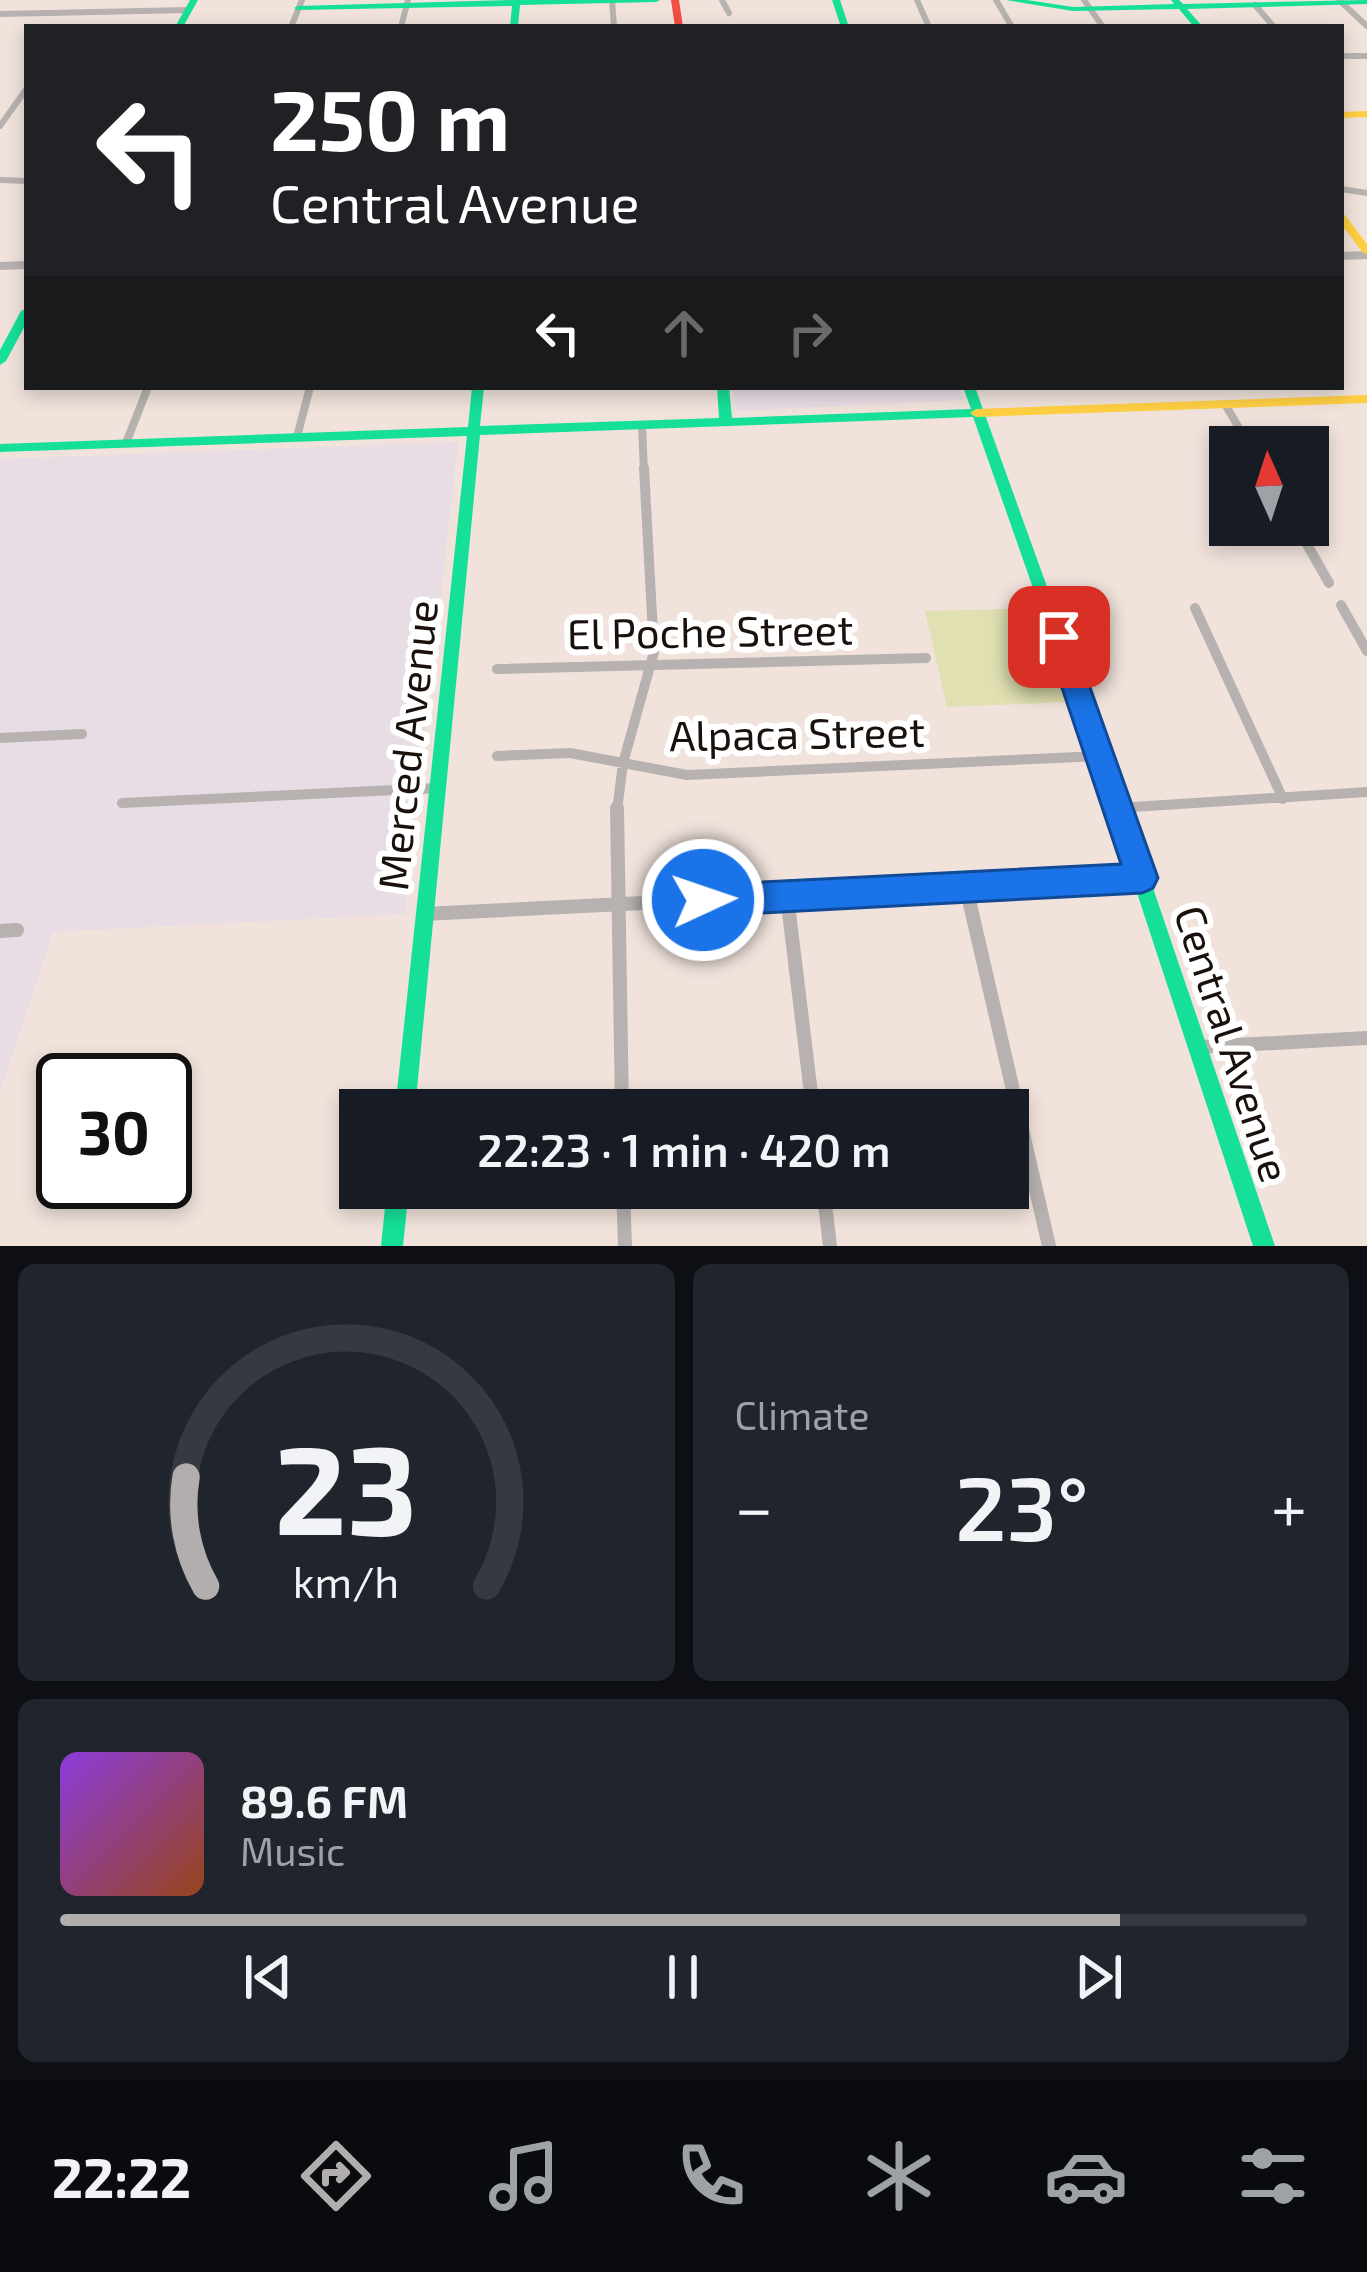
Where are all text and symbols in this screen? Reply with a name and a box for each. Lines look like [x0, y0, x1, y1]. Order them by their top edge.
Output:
text: 250 m [270, 67, 510, 168]
icon: left [72, 72, 228, 228]
text: Central Avenue [270, 169, 639, 234]
icon: left [525, 300, 591, 366]
icon: ahead [651, 300, 717, 366]
icon: right [777, 300, 843, 366]
north arrow [1209, 426, 1329, 546]
map controls [1209, 426, 1329, 546]
pin [1008, 586, 1110, 688]
street label: Merced Avenue [366, 597, 446, 893]
street label: El Poche Street [566, 603, 854, 657]
icon: arrive [1026, 604, 1092, 670]
street label: Alpaca Street [669, 705, 925, 759]
position arrow [640, 837, 766, 963]
street label: Central Avenue [1166, 899, 1302, 1187]
speed limit sign: 30 [36, 1053, 192, 1209]
text: 22:23 · 1 min · 420 m [477, 1122, 891, 1176]
text: Climate [735, 1391, 869, 1438]
text: 23 [275, 1410, 418, 1560]
text: 23° [955, 1451, 1089, 1559]
text: − [735, 1466, 773, 1545]
text: + [1271, 1466, 1307, 1545]
text: km/h [293, 1554, 399, 1606]
text: 89.6 FM [240, 1773, 408, 1827]
text: Music [240, 1827, 345, 1874]
icon: previous [235, 1944, 301, 2010]
icon: pause [650, 1944, 716, 2010]
icon: next [1066, 1944, 1132, 2010]
icon: directions [294, 2134, 378, 2218]
icon: music [482, 2134, 566, 2218]
icon: phone [669, 2134, 753, 2218]
icon: climate [857, 2134, 941, 2218]
icon: car [1044, 2134, 1128, 2218]
icon: filters [1231, 2134, 1315, 2218]
text: 22:22 [52, 2144, 191, 2209]

